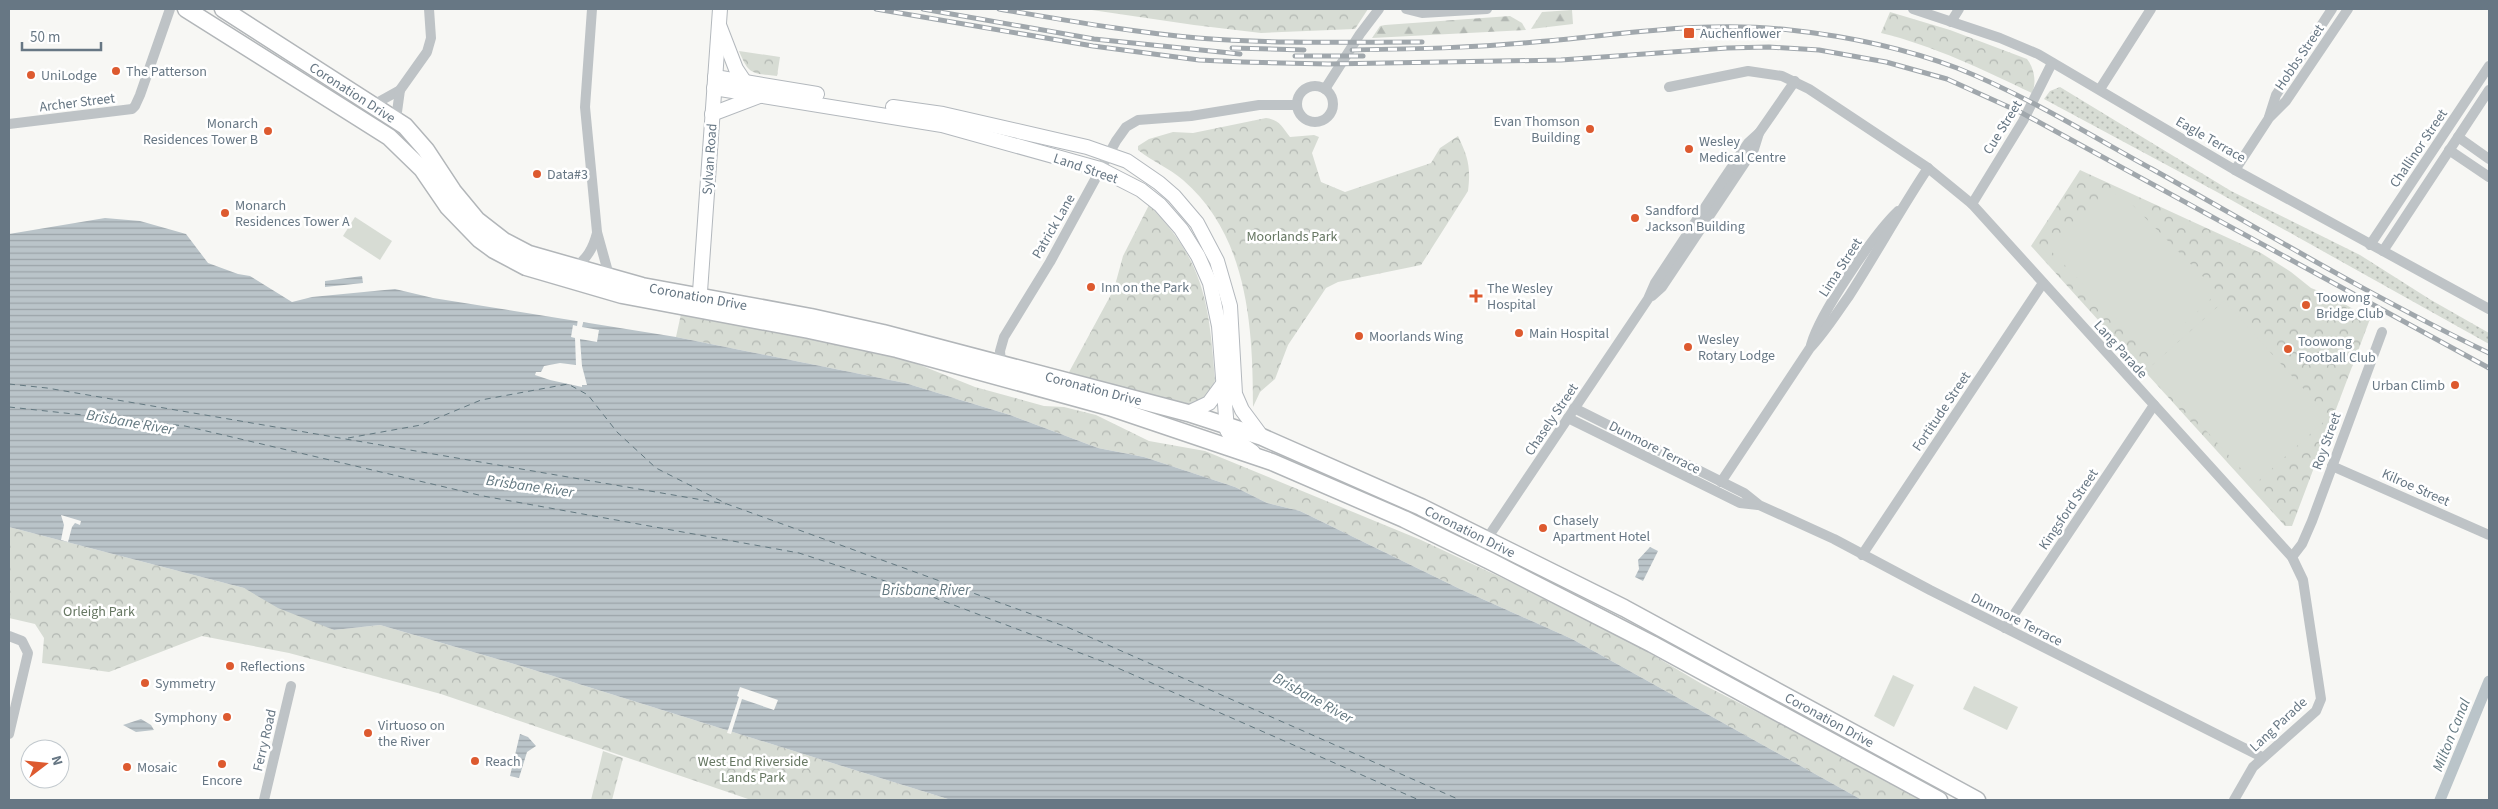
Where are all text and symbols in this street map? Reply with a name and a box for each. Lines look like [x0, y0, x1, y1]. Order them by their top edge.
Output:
scale bar [22, 20, 101, 52]
street label: Hobbs Street [2270, 20, 2329, 95]
place label: Auchenflower [1700, 24, 1781, 44]
marker: Auchenflower [1682, 26, 1696, 40]
text: 50 m [30, 27, 60, 48]
street label: Coronation Drive [305, 58, 399, 128]
place label: The Patterson [126, 62, 207, 82]
marker: The Patterson [110, 65, 122, 77]
place label: UniLodge [41, 66, 97, 86]
marker: UniLodge [25, 69, 37, 81]
street label: Archer Street [38, 88, 116, 118]
street label: Cue Street [1978, 96, 2027, 158]
street label: Challinor Street [2385, 105, 2453, 192]
place label: Evan Thomson Building [1494, 112, 1580, 148]
street label: Eagle Terrace [2172, 112, 2249, 168]
place label: Monarch Residences Tower B [143, 114, 258, 150]
street label: Sylvan Road [698, 123, 722, 195]
marker: Evan Thomson Building [1584, 123, 1596, 135]
marker: Monarch Residences Tower B [262, 125, 274, 137]
place label: Wesley Medical Centre [1699, 132, 1786, 168]
marker: Wesley Medical Centre [1683, 143, 1695, 155]
street label: Land Street [1051, 149, 1121, 189]
place label: Data#3 [547, 165, 588, 185]
marker: Data#3 [531, 168, 543, 180]
street label: Patrick Lane [1027, 190, 1081, 263]
place label: Monarch Residences Tower A [235, 196, 350, 232]
place label: Sandford Jackson Building [1645, 201, 1745, 237]
marker: Monarch Residences Tower A [219, 207, 231, 219]
marker: Sandford Jackson Building [1629, 212, 1641, 224]
park label: Moorlands Park [1246, 227, 1338, 247]
street label: Lima Street [1814, 234, 1868, 301]
place label: Inn on the Park [1101, 278, 1189, 298]
street label: Coronation Drive [648, 279, 749, 316]
place label: The Wesley Hospital [1487, 279, 1553, 315]
marker: Inn on the Park [1085, 281, 1097, 293]
place label: Toowong Bridge Club [2316, 288, 2384, 324]
marker: The Wesley Hospital [1469, 289, 1483, 303]
marker: Toowong Bridge Club [2300, 299, 2312, 311]
street label: Lang Parade [2089, 316, 2152, 383]
place label: Main Hospital [1529, 324, 1609, 344]
place label: Moorlands Wing [1369, 327, 1463, 347]
marker: Main Hospital [1513, 327, 1525, 339]
marker: Moorlands Wing [1353, 330, 1365, 342]
place label: Wesley Rotary Lodge [1698, 330, 1775, 366]
place label: Toowong Football Club [2298, 332, 2376, 368]
marker: Wesley Rotary Lodge [1682, 341, 1694, 353]
marker: Toowong Football Club [2282, 343, 2294, 355]
street label: Coronation Drive [1043, 367, 1144, 411]
street label: Fortitude Street [1908, 367, 1976, 455]
place label: Urban Climb [2372, 376, 2445, 396]
street label: Chasely Street [1520, 379, 1584, 460]
marker: Urban Climb [2449, 379, 2461, 391]
water label: Brisbane River [85, 404, 176, 441]
street label: Roy Street [2307, 410, 2347, 473]
street label: Dunmore Terrace [1605, 416, 1704, 480]
street label: Kilroe Street [2379, 464, 2453, 512]
street label: Kingsford Street [2034, 465, 2104, 554]
water label: Brisbane River [485, 470, 576, 503]
street label: Coronation Drive [1421, 501, 1518, 563]
place label: Chasely Apartment Hotel [1553, 511, 1651, 547]
marker: Chasely Apartment Hotel [1537, 522, 1549, 534]
water label: Brisbane River [882, 580, 971, 601]
street label: Dunmore Terrace [1967, 588, 2066, 652]
park label: Orleigh Park [63, 602, 135, 622]
place label: Reflections [240, 657, 305, 677]
marker: Reflections [224, 660, 236, 672]
water label: Brisbane River [1269, 668, 1357, 729]
place label: Symmetry [155, 674, 216, 694]
marker: Symmetry [139, 677, 151, 689]
street label: Coronation Drive [1781, 688, 1877, 753]
street label: Lang Parade [2246, 693, 2312, 757]
water label: Milton Canal [2427, 695, 2476, 775]
street label: Ferry Road [248, 707, 282, 773]
place label: Symphony [154, 708, 217, 728]
marker: Symphony [221, 711, 233, 723]
place label: Virtuoso on the River [378, 716, 445, 752]
marker: Virtuoso on the River [362, 727, 374, 739]
north arrow [20, 739, 70, 789]
place label: Reach [485, 752, 521, 772]
park label: West End Riverside Lands Park [698, 752, 808, 788]
text: N [46, 753, 67, 768]
marker: Reach [469, 755, 481, 767]
place label: Mosaic [137, 758, 178, 778]
marker: Encore [216, 758, 228, 770]
marker: Mosaic [121, 761, 133, 773]
place label: Encore [202, 771, 242, 791]

